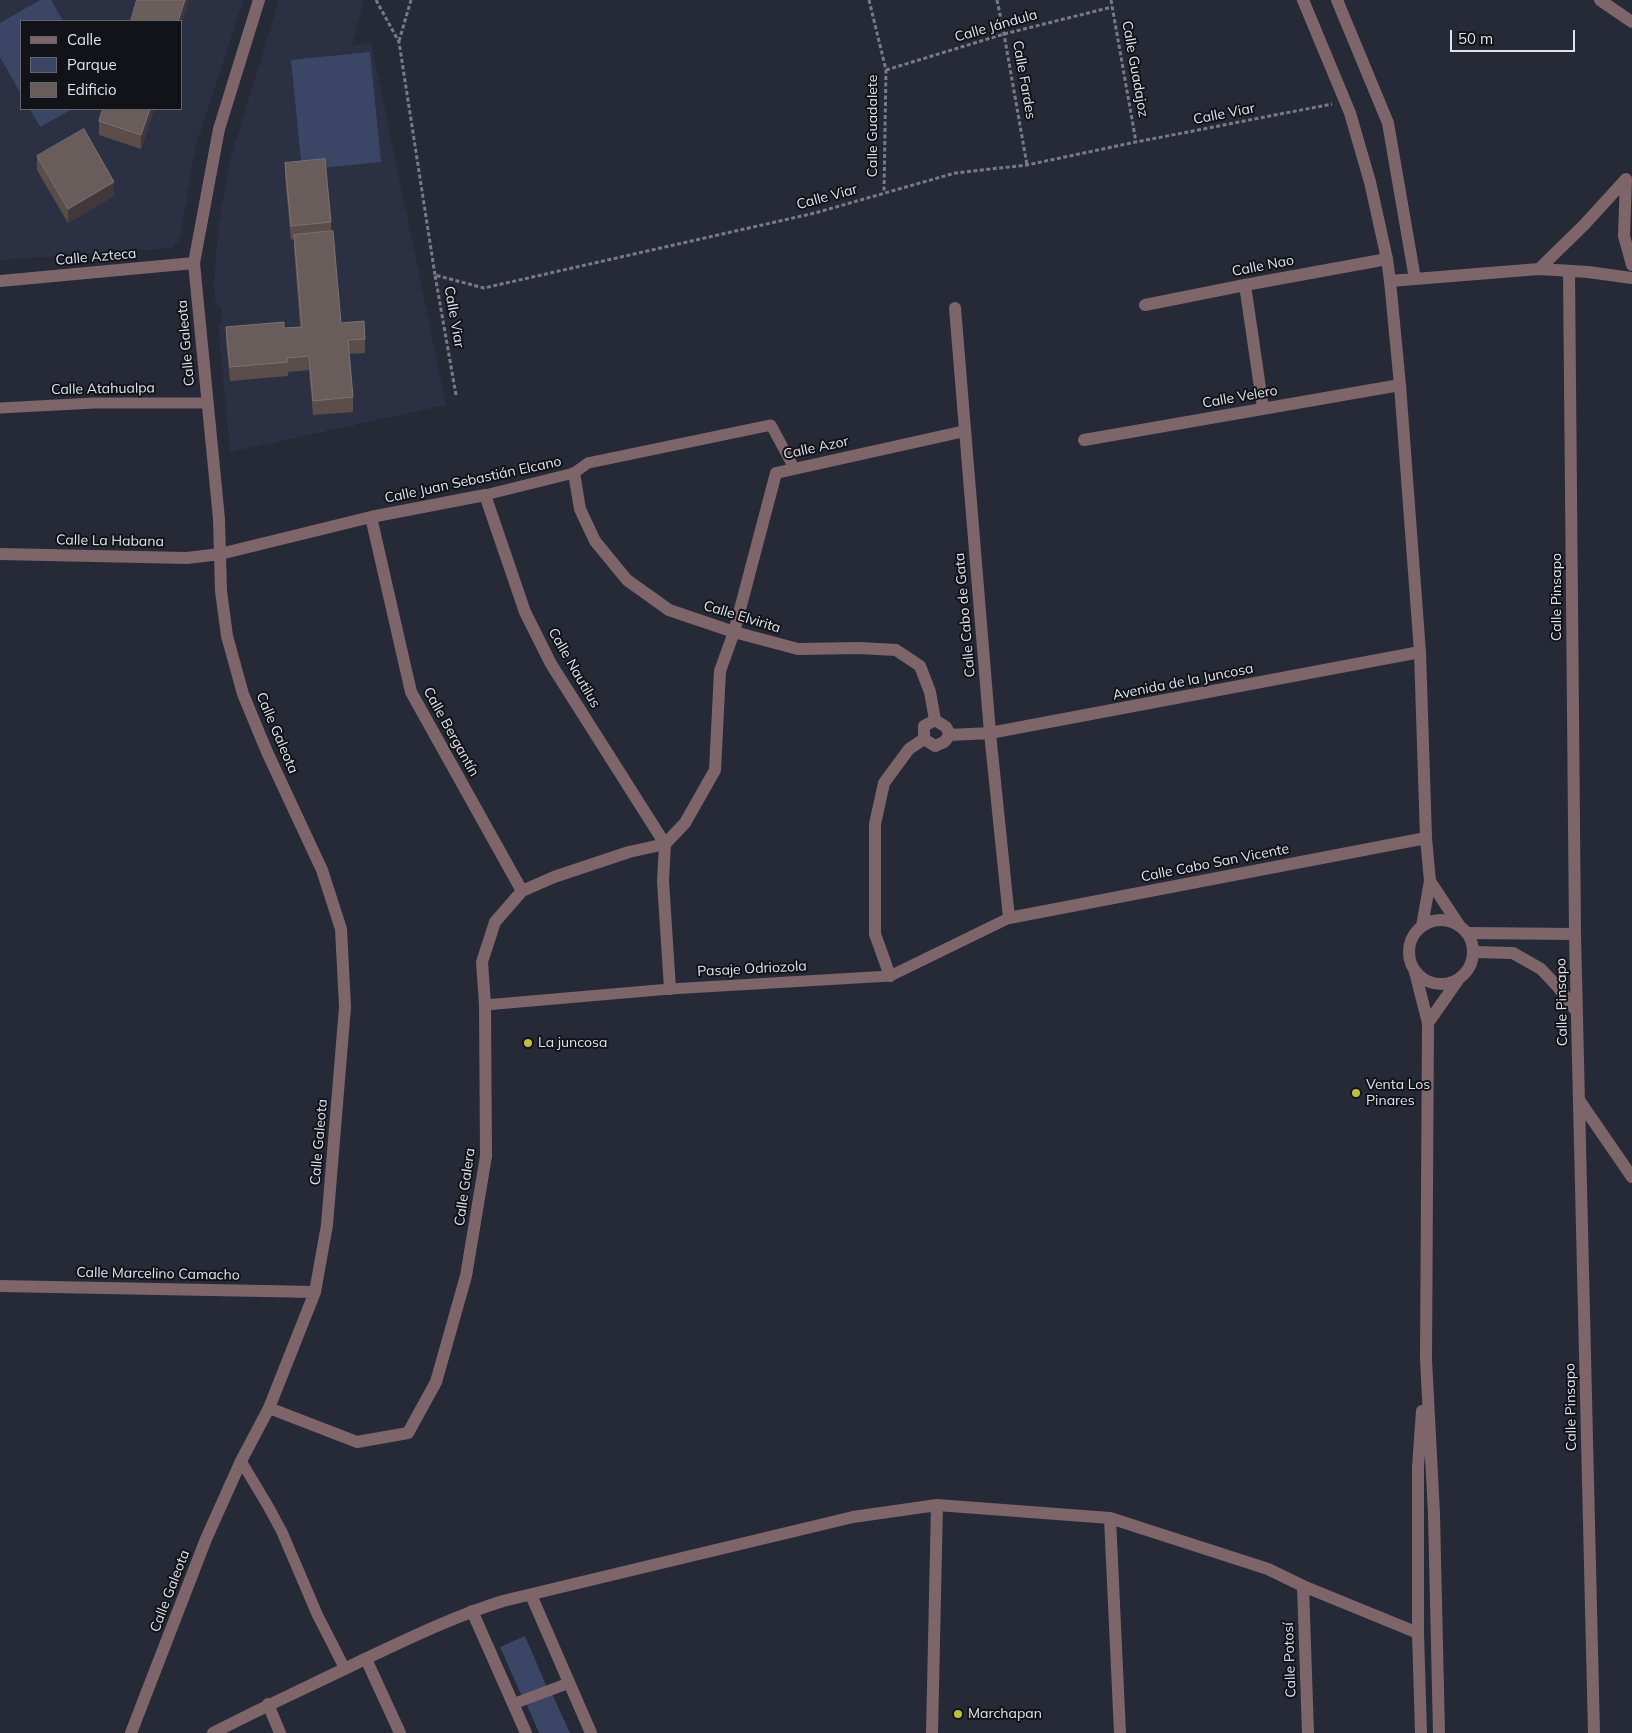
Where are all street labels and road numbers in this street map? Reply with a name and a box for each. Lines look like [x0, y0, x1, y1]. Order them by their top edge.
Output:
street label: Calle Jándula [953, 6, 1039, 46]
street label: Calle Guadajoz [1118, 19, 1152, 119]
street label: Calle Fardes [1009, 39, 1039, 121]
street label: Calle Guadalete [865, 75, 881, 177]
street label: Calle Viar [1192, 100, 1256, 128]
street label: Calle Viar [795, 181, 859, 213]
street label: Calle Azteca [55, 245, 137, 269]
street label: Calle Nao [1231, 252, 1295, 280]
street label: Calle Viar [440, 285, 468, 349]
street label: Calle Galeota [174, 299, 198, 387]
street label: Calle Atahualpa [51, 380, 155, 398]
street label: Calle Velero [1201, 382, 1279, 412]
street label: Calle Azor [782, 433, 850, 463]
street label: Calle Juan Sebastián Elcano [383, 453, 563, 507]
street label: Calle La Habana [56, 532, 164, 550]
street label: Calle Cabo de Gata [951, 552, 979, 678]
street label: Calle Pinsapo [1549, 553, 1565, 641]
street label: Calle Elvirita [701, 597, 783, 637]
street label: Calle Nautilus [544, 625, 604, 711]
street label: Avenida de la Juncosa [1111, 660, 1255, 704]
street label: Calle Bergantín [420, 685, 482, 779]
street label: Calle Galeota [252, 690, 302, 776]
street label: Calle Cabo San Vicente [1139, 840, 1291, 886]
street label: Pasaje Odriozola [697, 958, 807, 980]
street label: Calle Pinsapo [1553, 958, 1571, 1046]
street label: Calle Galeota [307, 1098, 331, 1186]
street label: Calle Galera [451, 1147, 479, 1227]
street label: Calle Marcelino Camacho [76, 1264, 240, 1284]
street label: Calle Pinsapo [1562, 1363, 1580, 1451]
street label: Calle Galeota [147, 1548, 193, 1634]
street label: Calle Potosí [1280, 1622, 1300, 1698]

